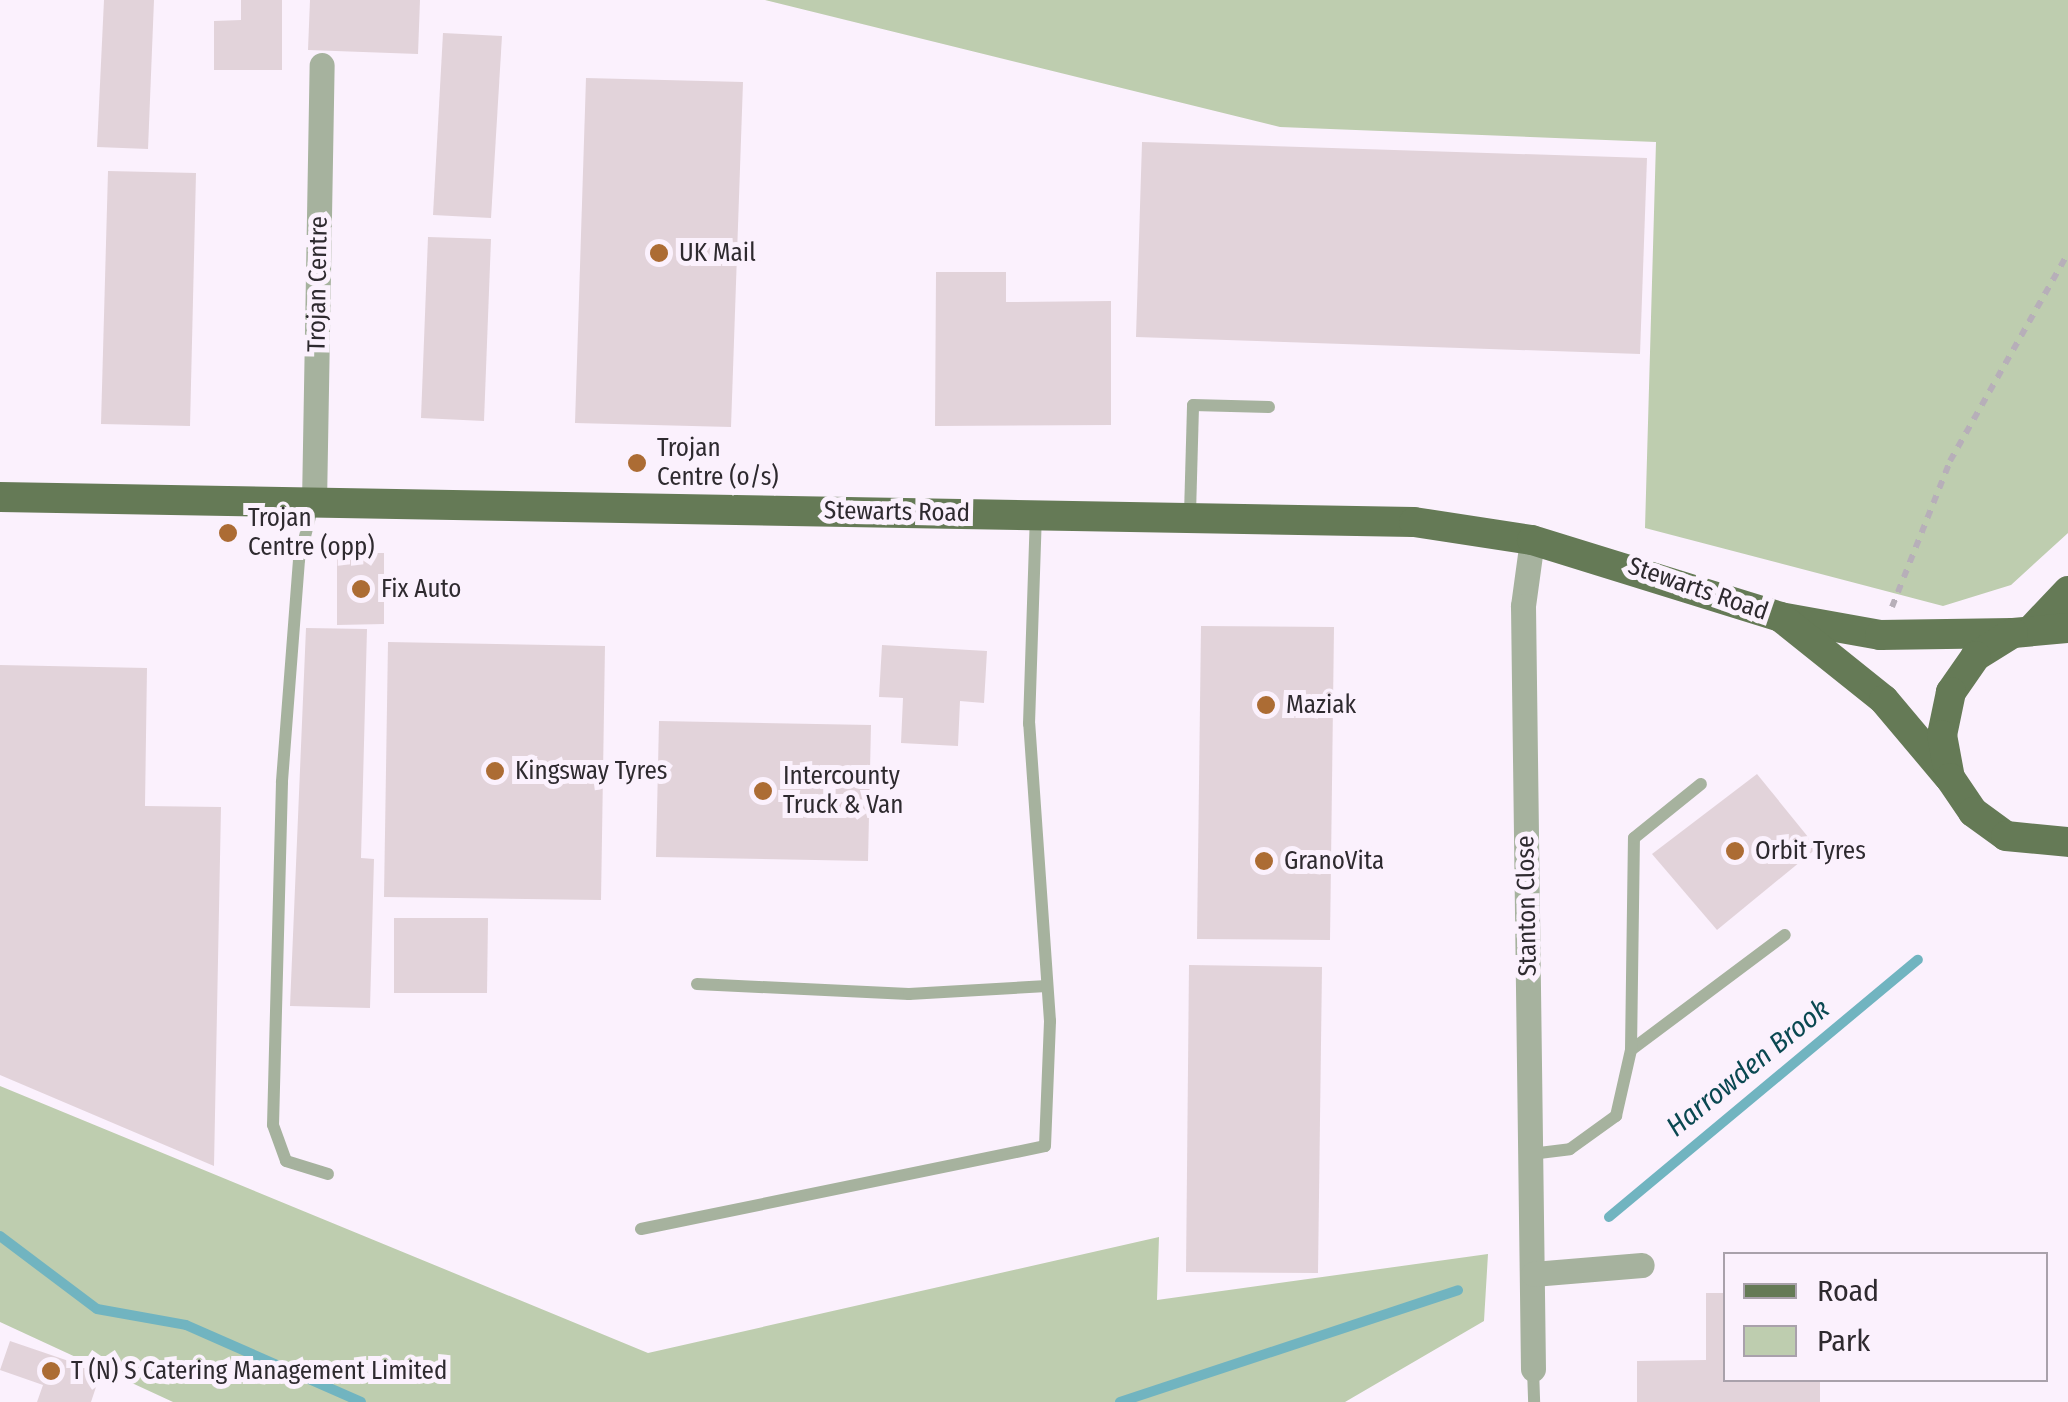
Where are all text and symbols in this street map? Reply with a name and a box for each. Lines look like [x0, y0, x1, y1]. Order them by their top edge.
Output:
street label: Trojan Centre [302, 216, 334, 352]
place label: UK Mail [679, 238, 756, 268]
marker: UK Mail [648, 242, 670, 264]
place label: Trojan Centre (o/s) [657, 434, 779, 493]
marker: Trojan Centre (o/s) [626, 452, 648, 474]
street label: Stewarts Road [824, 496, 970, 528]
place label: Trojan Centre (opp) [248, 504, 375, 563]
marker: Trojan Centre (opp) [217, 522, 239, 544]
street label: Stewarts Road [1624, 551, 1772, 627]
place label: Fix Auto [381, 574, 461, 604]
marker: Fix Auto [350, 578, 372, 600]
place label: Maziak [1286, 690, 1356, 720]
marker: Maziak [1255, 694, 1277, 716]
place label: Kingsway Tyres [515, 756, 667, 786]
marker: Kingsway Tyres [484, 760, 506, 782]
place label: Intercounty Truck & Van [783, 762, 903, 821]
marker: Intercounty Truck & Van [752, 780, 774, 802]
street label: Stanton Close [1511, 835, 1543, 977]
place label: Orbit Tyres [1755, 836, 1866, 866]
marker: Orbit Tyres [1724, 840, 1746, 862]
place label: GranoVita [1284, 846, 1384, 876]
marker: GranoVita [1253, 850, 1275, 872]
water label: Harrowden Brook [1660, 992, 1836, 1144]
legend [1723, 1252, 2048, 1382]
text: Road [1817, 1273, 1879, 1309]
text: Park [1817, 1323, 1870, 1359]
place label: T (N) S Catering Management Limited [71, 1356, 447, 1386]
marker: T (N) S Catering Management Limited [40, 1360, 62, 1382]

